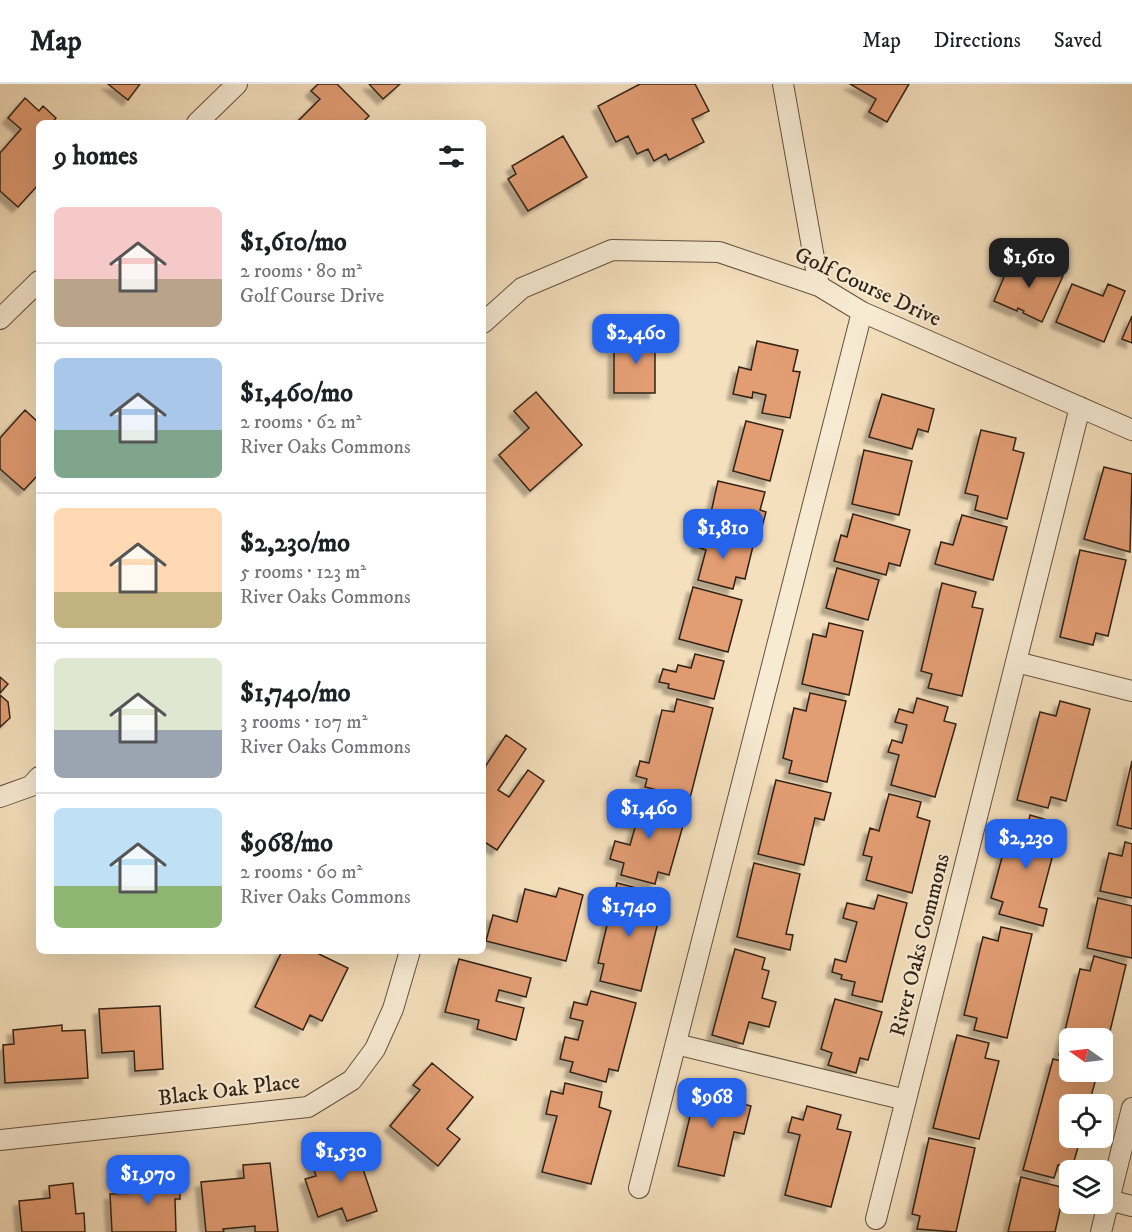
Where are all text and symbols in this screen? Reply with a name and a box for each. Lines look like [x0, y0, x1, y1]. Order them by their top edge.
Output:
text: Map [30, 24, 82, 59]
text: Map [862, 28, 901, 54]
text: Directions [934, 28, 1021, 54]
text: Saved [1054, 28, 1102, 54]
text: 9 homes [54, 140, 138, 173]
icon: filters [435, 140, 468, 173]
text: $1,610/mo [240, 226, 347, 259]
icon: home [102, 231, 174, 303]
pin: $1,610 [980, 238, 1078, 289]
street label: Golf Course Drive [790, 241, 946, 333]
text: $1,610 [1003, 245, 1055, 270]
text: 2 rooms · 80 m² [240, 259, 362, 284]
text: Golf Course Drive [240, 284, 384, 309]
pin: $2,460 [587, 314, 685, 365]
text: $2,460 [606, 321, 666, 346]
text: $1,460/mo [240, 377, 353, 410]
icon: home [102, 382, 174, 454]
text: 2 rooms · 62 m² [240, 410, 362, 435]
text: River Oaks Commons [240, 435, 411, 460]
pin: $1,810 [674, 509, 772, 560]
text: $1,810 [697, 516, 749, 541]
text: $2,230/mo [240, 527, 350, 560]
icon: home [102, 532, 174, 604]
text: 5 rooms · 123 m² [240, 560, 366, 585]
text: River Oaks Commons [240, 585, 411, 610]
text: $1,740/mo [240, 677, 351, 710]
icon: home [102, 682, 174, 754]
text: 3 rooms · 107 m² [240, 710, 368, 735]
text: River Oaks Commons [240, 735, 411, 760]
pin: $1,460 [600, 789, 698, 840]
text: $1,460 [621, 796, 677, 821]
pin: $2,230 [977, 819, 1075, 870]
text: $2,230 [999, 826, 1053, 851]
text: $968/mo [240, 827, 333, 860]
icon: home [102, 832, 174, 904]
street label: River Oaks Commons [884, 851, 956, 1039]
text: 2 rooms · 60 m² [240, 860, 362, 885]
text: River Oaks Commons [240, 885, 411, 910]
pin: $1,740 [580, 887, 678, 938]
text: $1,740 [602, 894, 656, 919]
north arrow [1059, 1028, 1113, 1082]
map controls [1059, 1028, 1113, 1214]
street label: Black Oak Place [157, 1068, 301, 1112]
pin: $968 [676, 1078, 748, 1129]
text: $968 [691, 1085, 733, 1110]
button: locate [1059, 1094, 1113, 1148]
pin: $1,530 [292, 1132, 390, 1183]
text: $1,530 [315, 1139, 367, 1164]
pin: $1,970 [99, 1155, 197, 1206]
button: layers [1059, 1160, 1113, 1214]
text: $1,970 [121, 1162, 175, 1187]

